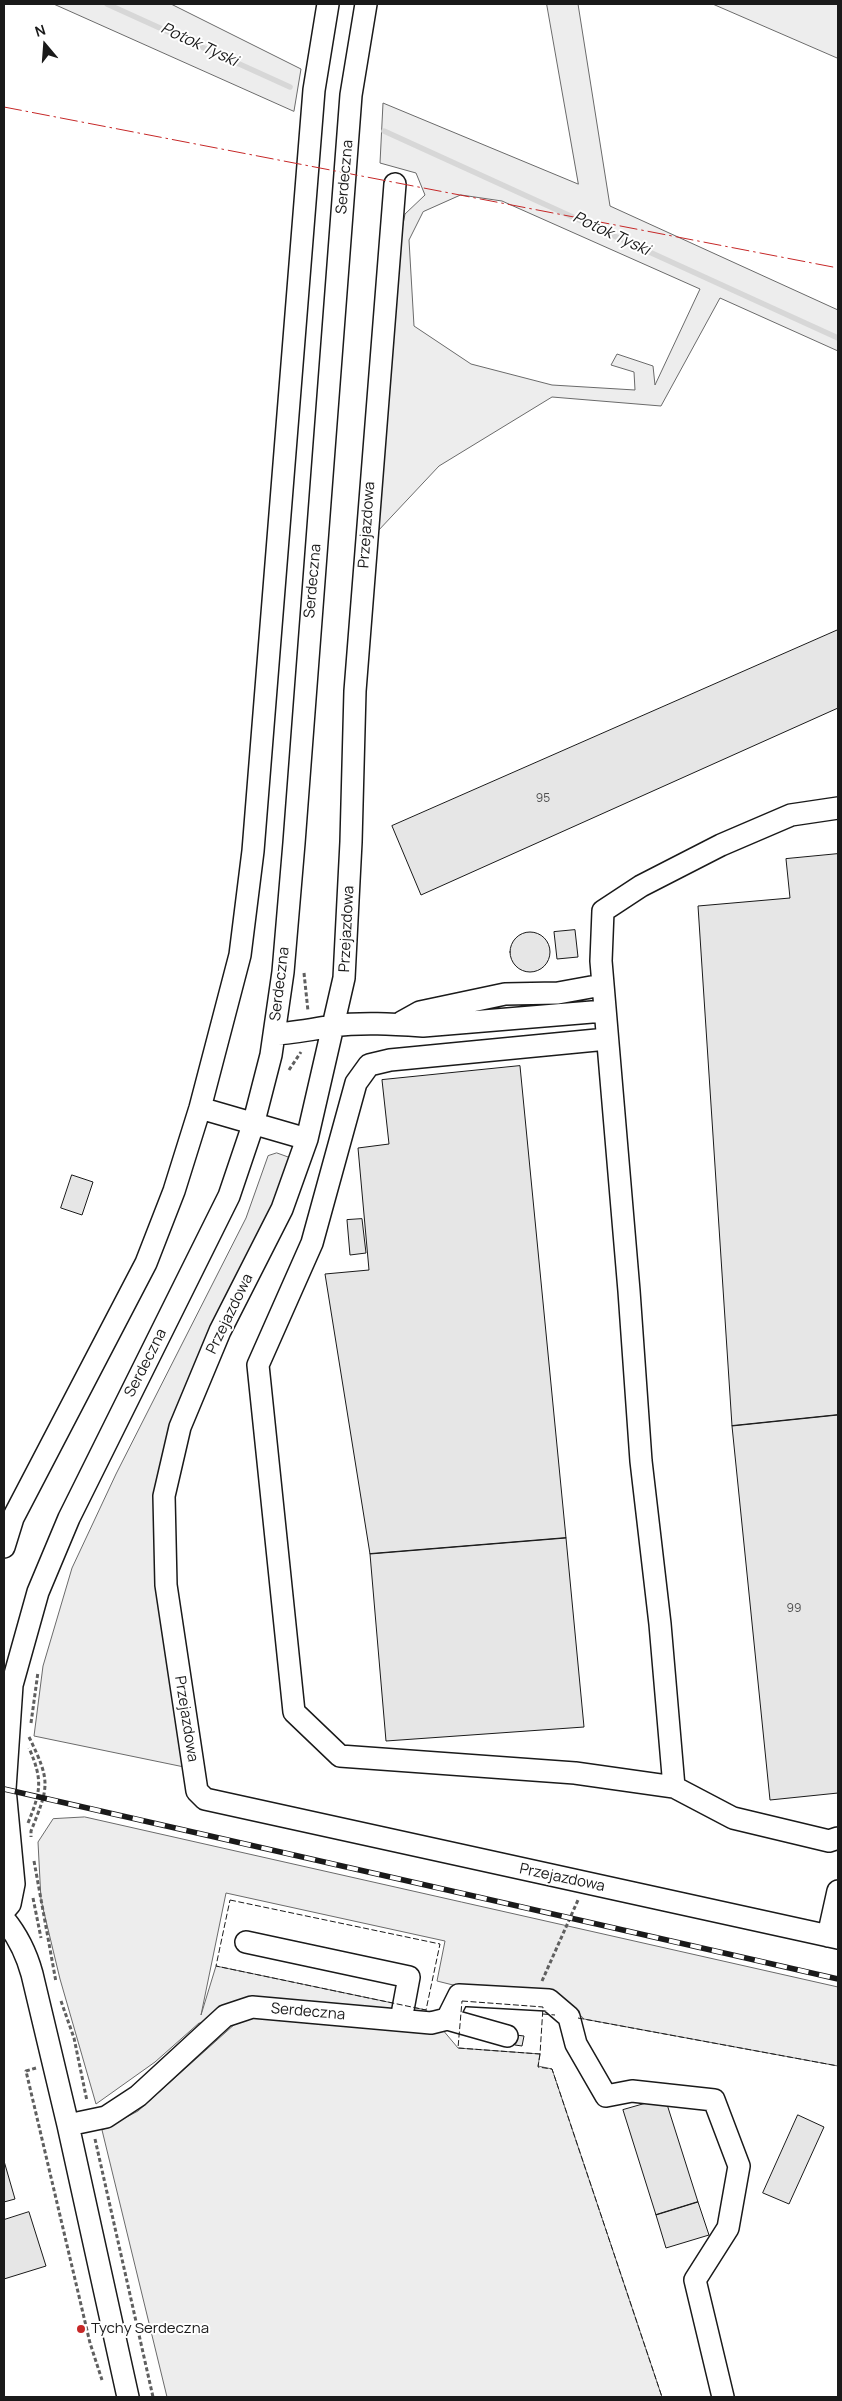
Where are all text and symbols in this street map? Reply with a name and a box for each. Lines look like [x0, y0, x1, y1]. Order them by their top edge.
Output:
water label: Potok Tyski [157, 19, 241, 71]
north arrow [20, 20, 70, 70]
text: N [32, 20, 48, 41]
street label: Serdeczna [333, 139, 357, 215]
water label: Potok Tyski [569, 208, 653, 260]
street label: Przejazdowa [355, 481, 379, 569]
street label: Serdeczna [301, 543, 325, 619]
house number: 95 [536, 792, 550, 806]
street label: Przejazdowa [336, 885, 358, 973]
street label: Serdeczna [267, 946, 293, 1022]
street label: Przejazdowa [203, 1271, 257, 1357]
street label: Serdeczna [121, 1326, 171, 1400]
house number: 99 [787, 1602, 801, 1616]
street label: Przejazdowa [170, 1675, 202, 1763]
street label: Przejazdowa [518, 1860, 606, 1896]
street label: Serdeczna [270, 2000, 346, 2024]
place label: Tychy Serdeczna [91, 2320, 209, 2338]
marker: Tychy Serdeczna [75, 2323, 87, 2335]

